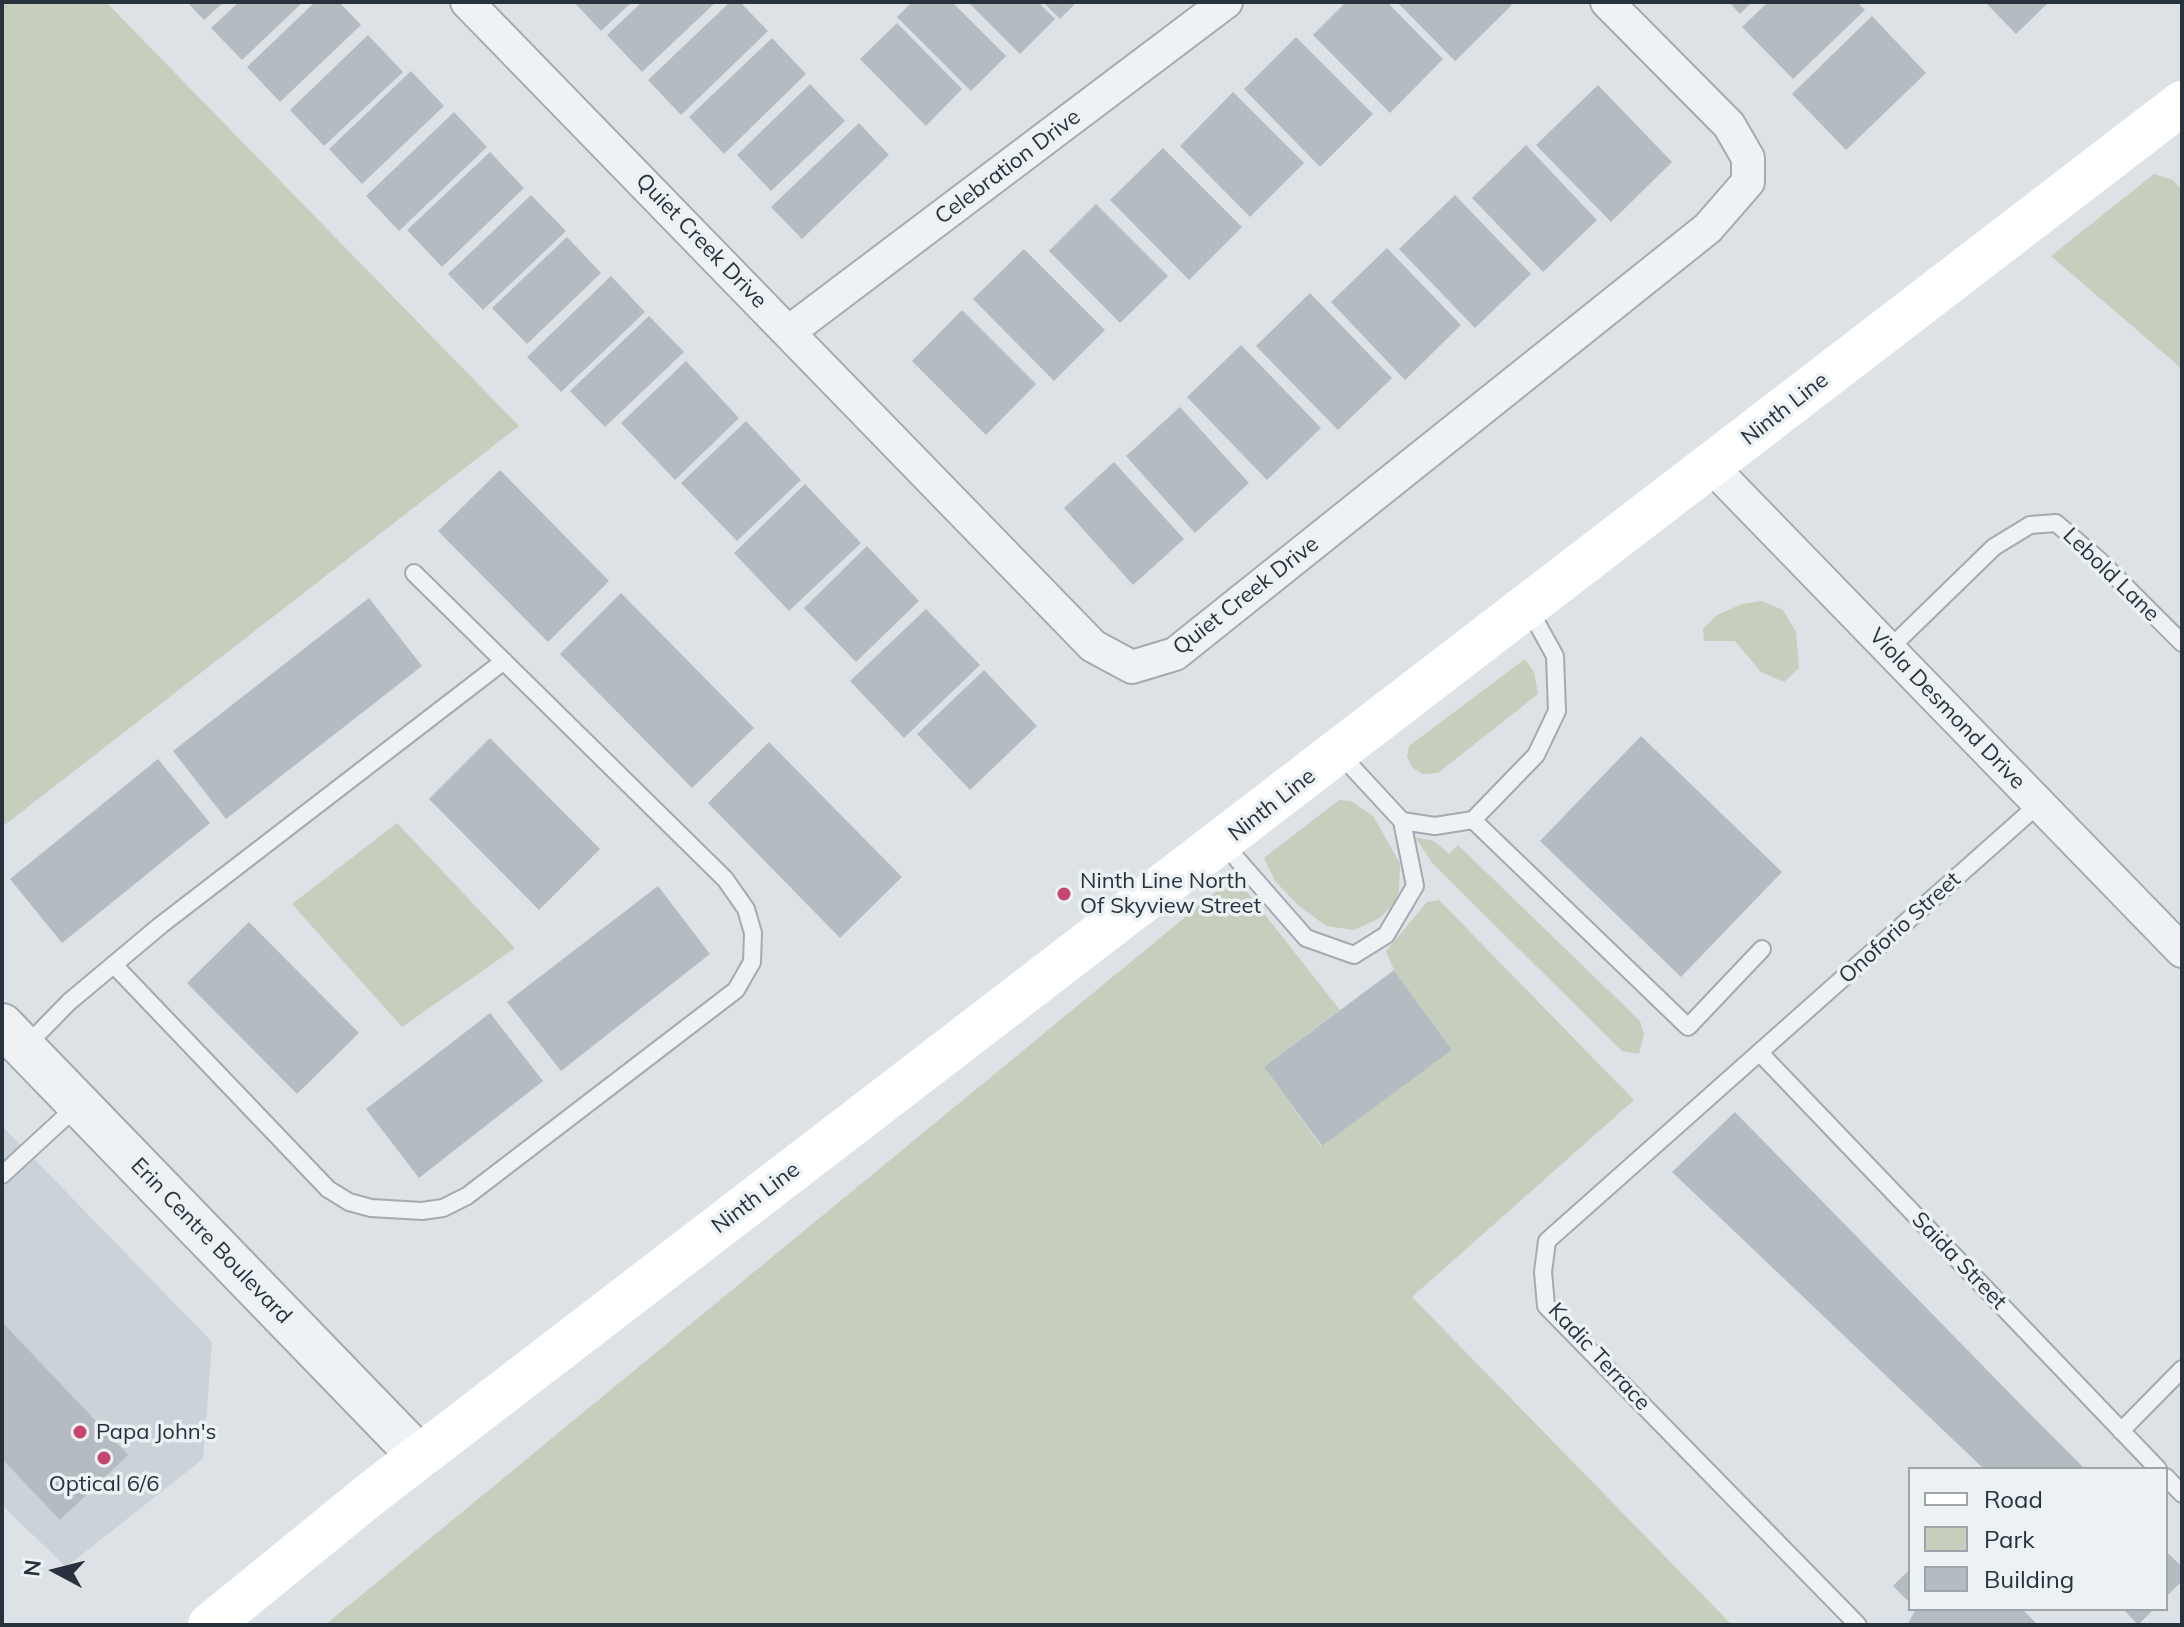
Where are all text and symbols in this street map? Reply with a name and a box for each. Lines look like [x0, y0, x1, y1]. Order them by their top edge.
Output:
street label: Celebration Drive [930, 104, 1086, 230]
street label: Quiet Creek Drive [630, 168, 772, 314]
street label: Ninth Line [1736, 367, 1834, 451]
street label: Lebold Lane [2057, 522, 2165, 628]
street label: Quiet Creek Drive [1168, 531, 1324, 661]
street label: Viola Desmond Drive [1863, 623, 2031, 795]
street label: Ninth Line [1223, 763, 1321, 847]
street label: Onoforio Street [1834, 867, 1966, 989]
place label: Ninth Line North Of Skyview Street [1080, 868, 1261, 920]
marker: Ninth Line North Of Skyview Street [1055, 885, 1073, 903]
street label: Erin Centre Boulevard [125, 1153, 297, 1329]
street label: Ninth Line [707, 1156, 805, 1240]
street label: Saida Street [1906, 1207, 2012, 1315]
street label: Kadic Terrace [1542, 1298, 1656, 1416]
place label: Papa John's [96, 1419, 216, 1445]
marker: Papa John's [71, 1423, 89, 1441]
marker: Optical 6/6 [95, 1449, 113, 1467]
legend [1908, 1467, 2168, 1611]
place label: Optical 6/6 [49, 1471, 159, 1497]
text: Road [1984, 1484, 2043, 1514]
text: Park [1984, 1524, 2035, 1554]
north arrow [16, 1531, 96, 1611]
text: N [17, 1558, 47, 1578]
text: Building [1984, 1564, 2074, 1594]

